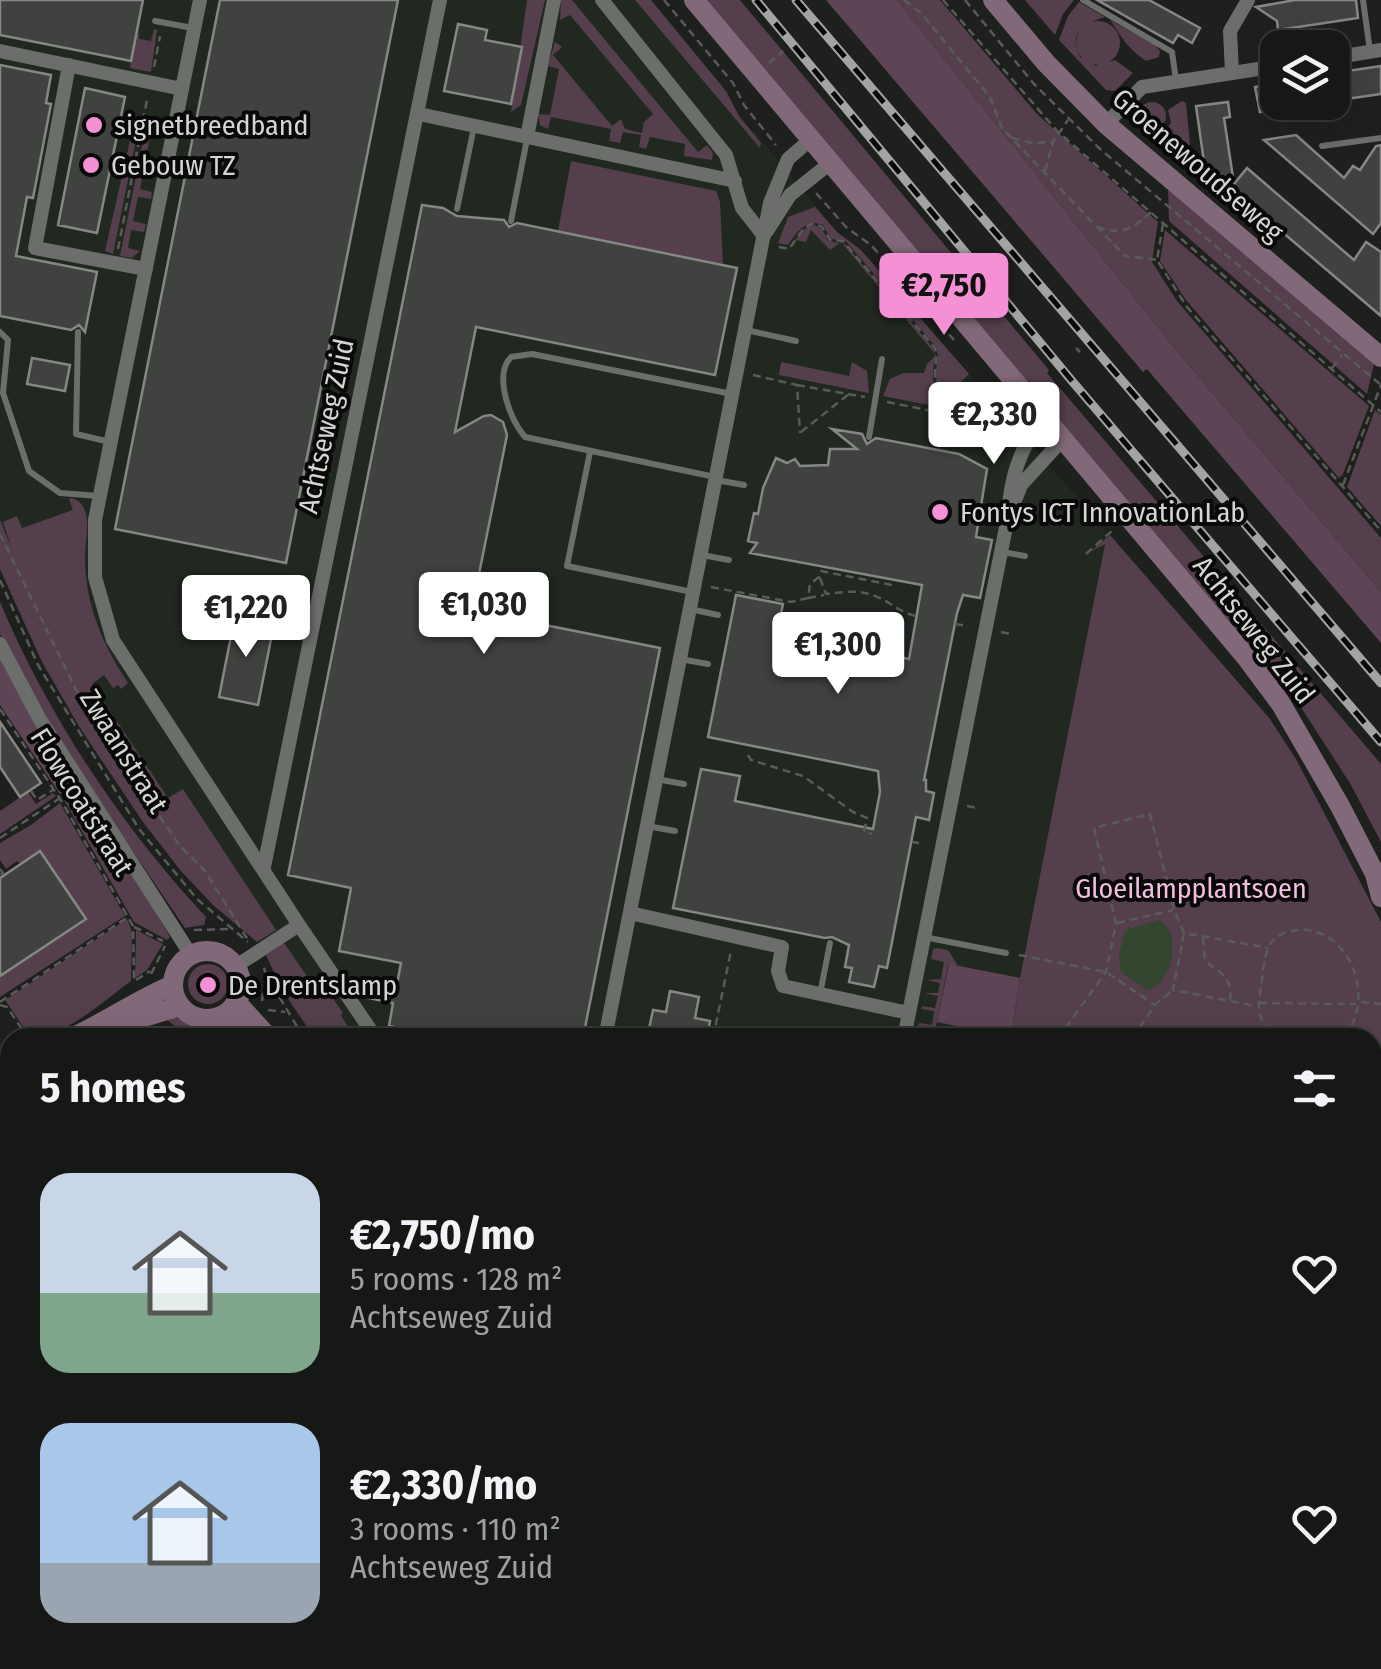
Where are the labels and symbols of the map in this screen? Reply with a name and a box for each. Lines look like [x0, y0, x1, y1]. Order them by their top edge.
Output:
street label: Groenewoudseweg [1106, 82, 1291, 249]
place label: signetbreedband [114, 109, 309, 142]
marker: signetbreedband [83, 114, 105, 136]
place label: Gebouw TZ [111, 149, 236, 182]
marker: Gebouw TZ [80, 154, 102, 176]
pin: €2,750 [863, 253, 1025, 338]
street label: Achtseweg Zuid [291, 336, 361, 516]
pin: €2,330 [913, 382, 1075, 467]
place label: Fontys ICT InnovationLab [960, 496, 1245, 529]
marker: Fontys ICT InnovationLab [929, 501, 951, 523]
street label: Achtseweg Zuid [1186, 550, 1322, 710]
pin: €1,030 [403, 572, 565, 657]
pin: €1,220 [165, 575, 327, 660]
pin: €1,300 [757, 612, 919, 697]
street label: Zwaanstraat [73, 683, 175, 820]
street label: Flowcoatstraat [24, 722, 141, 883]
park label: Gloeilampplantsoen [1075, 872, 1307, 905]
place label: De Drentslamp [228, 969, 397, 1002]
marker: De Drentslamp [197, 974, 219, 996]

